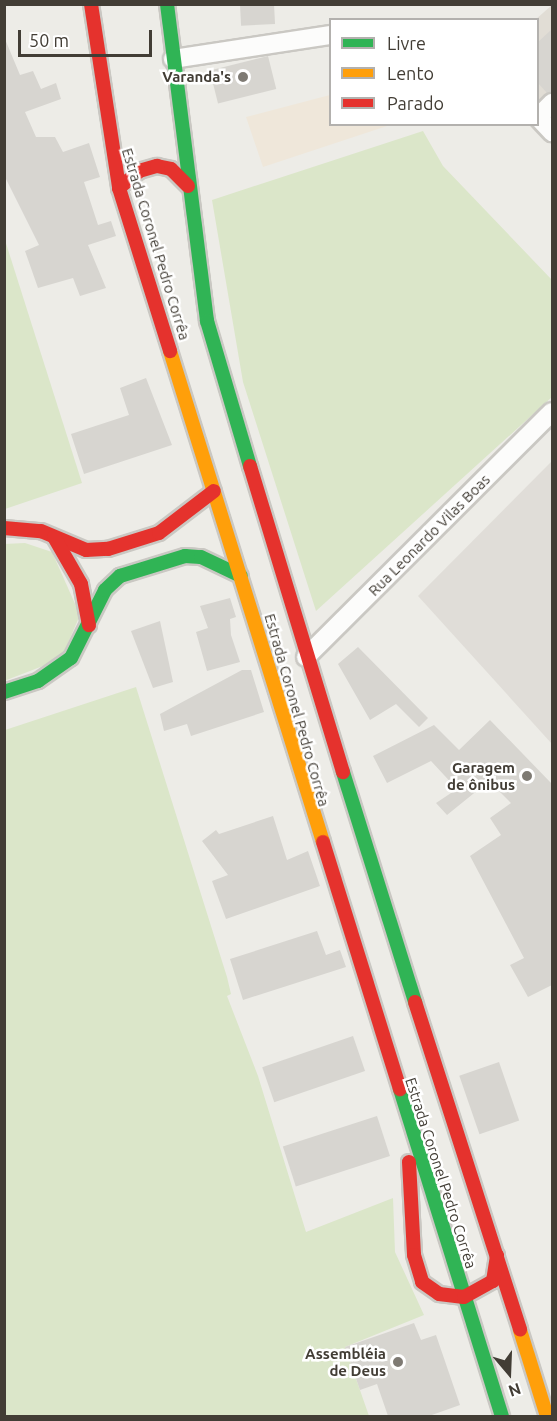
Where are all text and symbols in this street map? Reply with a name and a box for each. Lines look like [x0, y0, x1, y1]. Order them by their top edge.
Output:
scale bar [21, 18, 154, 56]
legend [329, 18, 539, 126]
text: 50 m [29, 30, 69, 50]
text: Livre [387, 33, 426, 53]
text: Lento [387, 63, 434, 83]
place label: Varanda's [162, 68, 231, 86]
marker: Varanda's [236, 70, 250, 84]
text: Parado [387, 93, 444, 113]
street label: Estrada Coronel Pedro Corrêa [118, 146, 194, 342]
street label: Rua Leonardo Vilas Boas [364, 470, 494, 600]
street label: Estrada Coronel Pedro Corrêa [261, 612, 333, 808]
place label: Garagem de ônibus [447, 758, 515, 793]
marker: Garagem de ônibus [520, 769, 534, 783]
street label: Estrada Coronel Pedro Corrêa [402, 1075, 480, 1271]
north arrow [479, 1343, 539, 1403]
place label: Assembléia de Deus [305, 1344, 386, 1379]
marker: Assembléia de Deus [391, 1355, 405, 1369]
text: N [506, 1380, 523, 1400]

